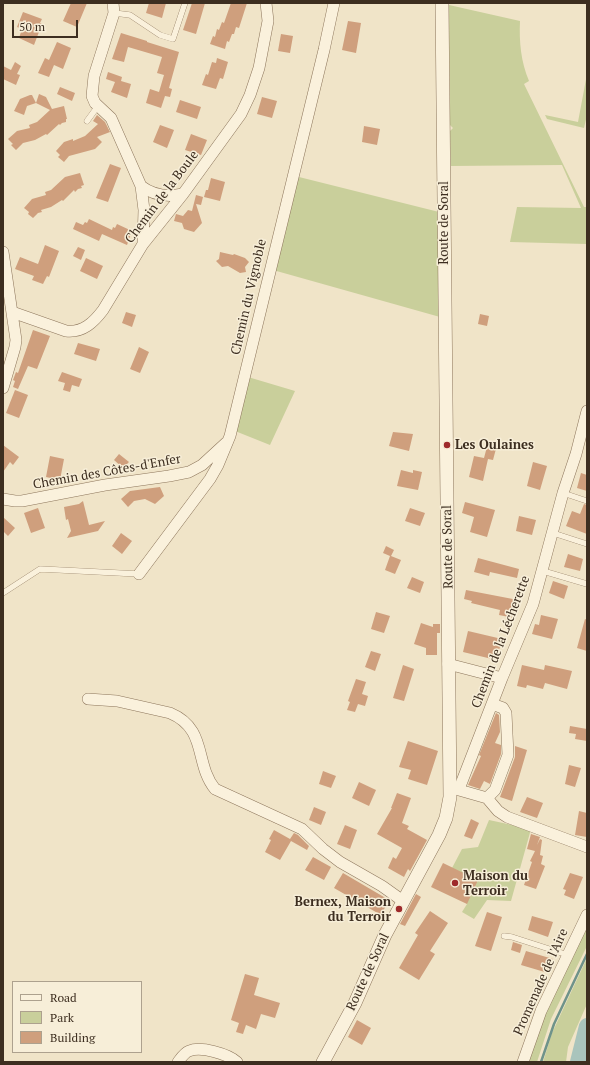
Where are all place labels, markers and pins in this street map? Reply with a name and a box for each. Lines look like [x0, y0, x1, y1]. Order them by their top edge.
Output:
place label: Les Oulaines [455, 437, 534, 453]
marker: Les Oulaines [442, 440, 452, 450]
place label: Maison du Terroir [463, 868, 528, 899]
marker: Maison du Terroir [450, 878, 460, 888]
place label: Bernex, Maison du Terroir [294, 894, 391, 925]
marker: Bernex, Maison du Terroir [394, 904, 404, 914]

